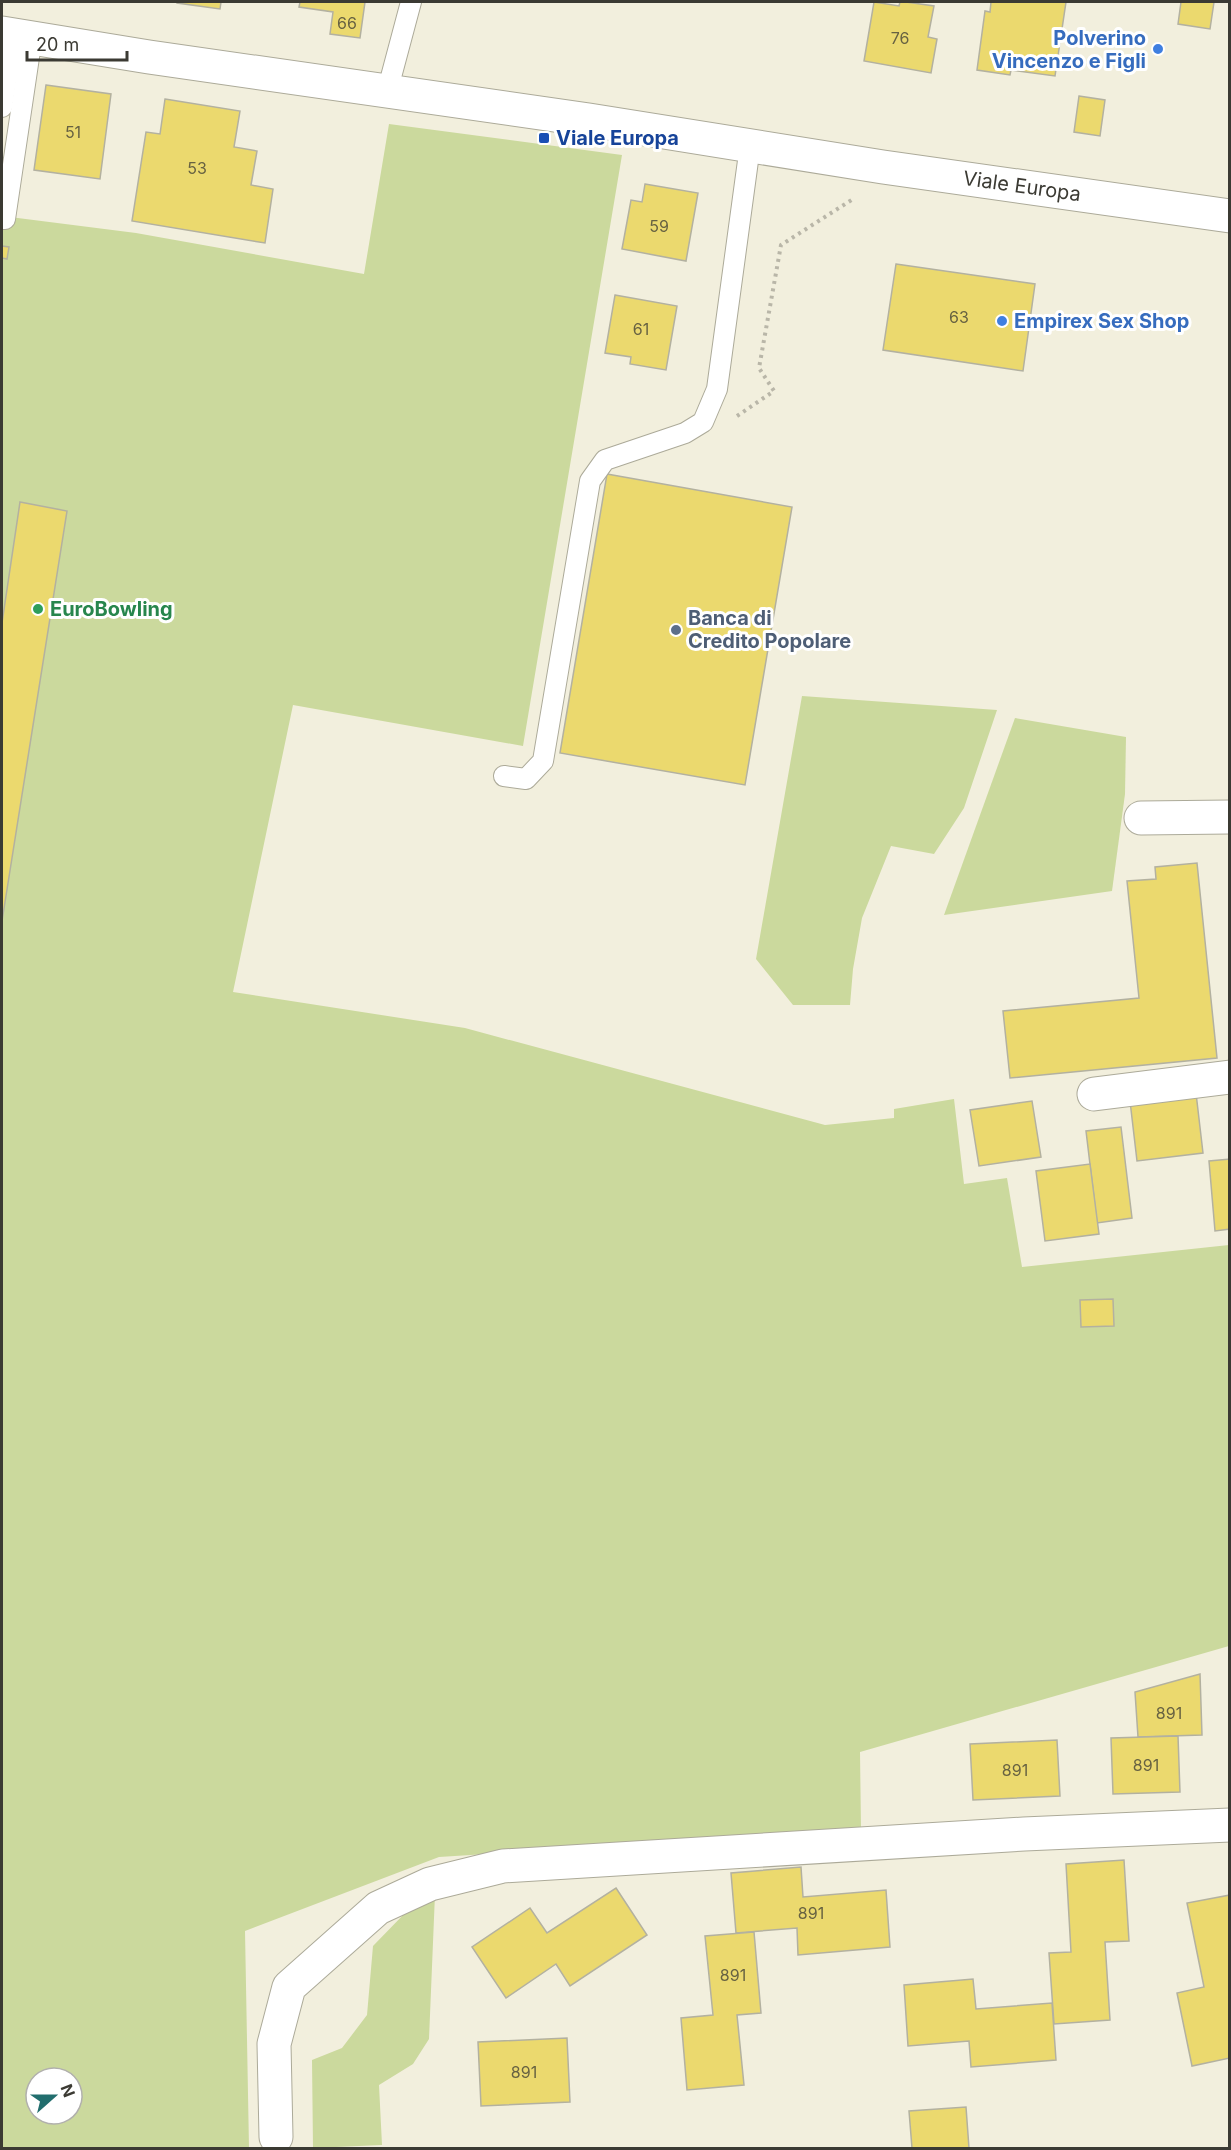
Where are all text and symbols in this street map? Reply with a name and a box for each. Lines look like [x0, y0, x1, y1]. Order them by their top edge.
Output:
house number: 66 [337, 13, 357, 33]
scale bar [27, 24, 128, 62]
place label: Polverino Vincenzo e Figli [992, 26, 1146, 73]
house number: 76 [891, 28, 909, 48]
text: 20 m [36, 34, 79, 55]
marker: Polverino Vincenzo e Figli [1151, 42, 1165, 56]
house number: 51 [65, 122, 81, 142]
place label: Viale Europa [556, 126, 679, 150]
marker: Viale Europa [537, 131, 551, 145]
house number: 53 [187, 158, 207, 178]
street label: Viale Europa [962, 166, 1082, 206]
house number: 59 [649, 216, 669, 236]
house number: 63 [949, 307, 969, 327]
place label: Empirex Sex Shop [1014, 309, 1189, 333]
marker: Empirex Sex Shop [995, 314, 1009, 328]
house number: 61 [633, 319, 649, 339]
place label: EuroBowling [50, 597, 173, 621]
marker: EuroBowling [31, 602, 45, 616]
place label: Banca di Credito Popolare [688, 606, 851, 653]
marker: Banca di Credito Popolare [669, 623, 683, 637]
house number: 891 [1156, 1703, 1182, 1723]
house number: 891 [1133, 1755, 1159, 1775]
house number: 891 [1002, 1760, 1028, 1780]
house number: 891 [798, 1903, 824, 1923]
house number: 891 [720, 1965, 746, 1985]
house number: 891 [511, 2062, 537, 2082]
north arrow [24, 2066, 84, 2126]
text: N [56, 2081, 80, 2100]

